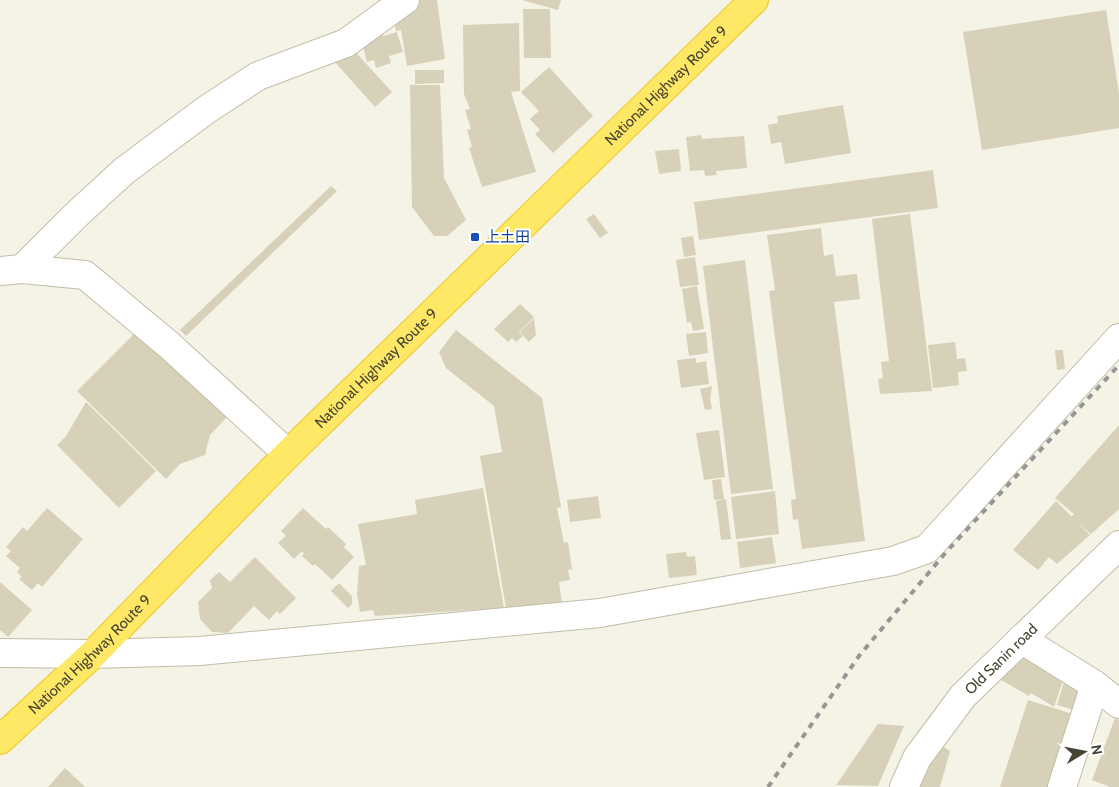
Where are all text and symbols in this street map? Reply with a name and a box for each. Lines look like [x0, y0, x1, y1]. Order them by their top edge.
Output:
street label: National Highway Route 9 [601, 22, 731, 149]
place label: 上土田 [485, 228, 530, 246]
marker: 上土田 [469, 231, 481, 243]
street label: National Highway Route 9 [311, 305, 441, 432]
street label: National Highway Route 9 [25, 591, 155, 718]
street label: Old Sanin road [961, 620, 1041, 698]
north arrow [1059, 727, 1109, 777]
text: N [1087, 743, 1107, 756]

